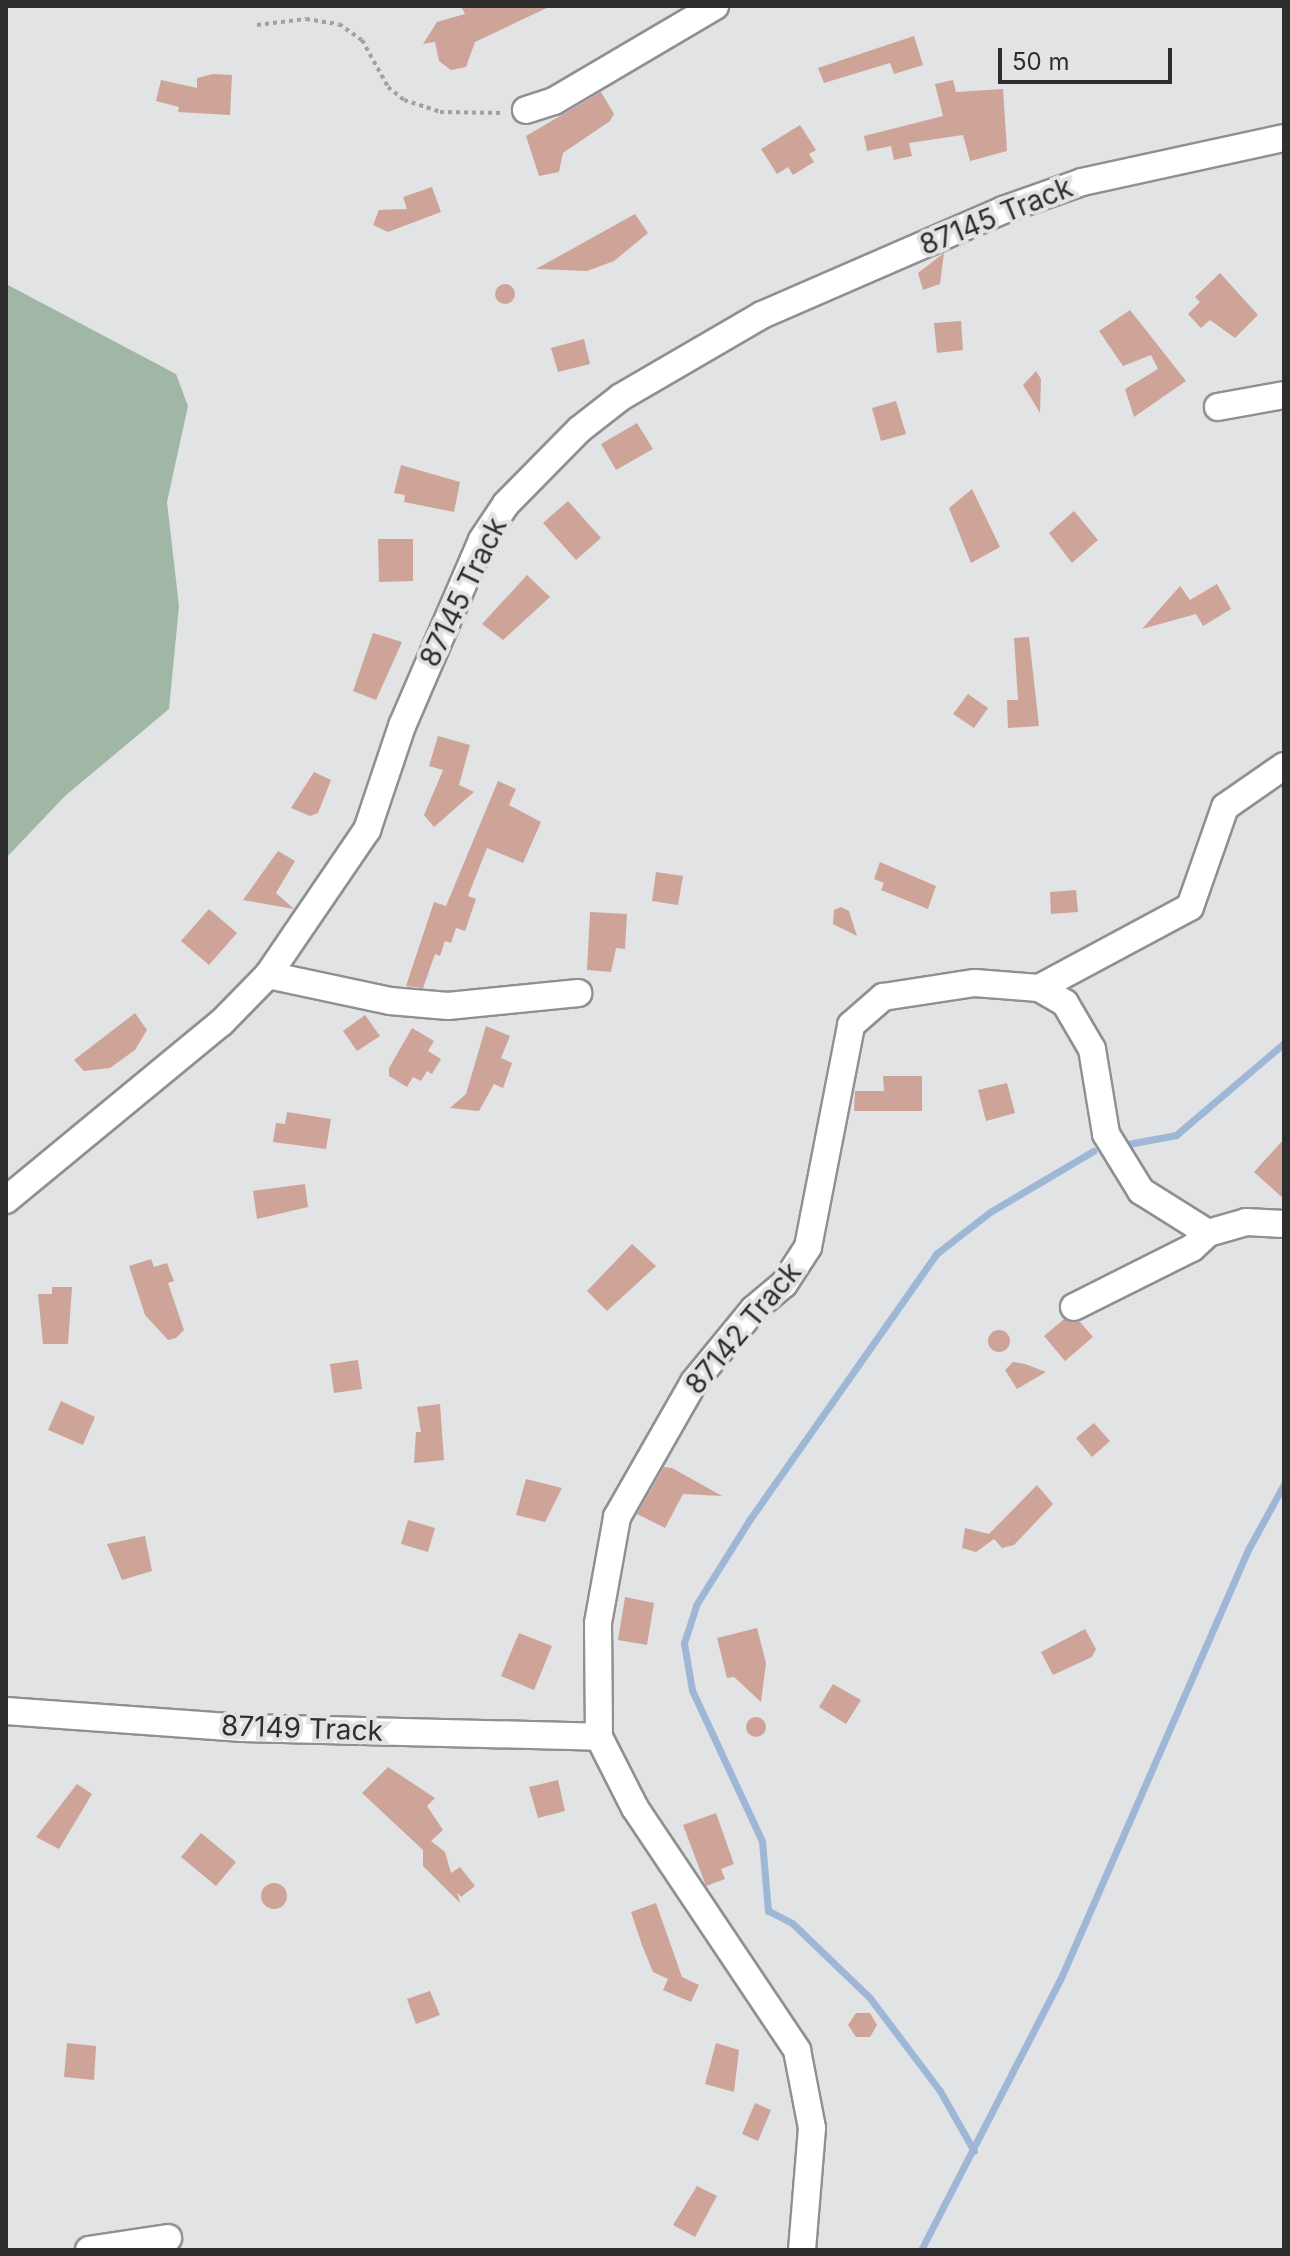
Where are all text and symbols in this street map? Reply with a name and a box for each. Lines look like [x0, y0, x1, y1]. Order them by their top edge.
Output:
scale bar [1002, 32, 1176, 82]
text: 50 m [1012, 47, 1070, 76]
street label: 87145 Track [915, 170, 1077, 262]
street label: 87145 Track [412, 512, 514, 672]
street label: 87142 Track [678, 1255, 808, 1401]
street label: 87149 Track [220, 1708, 384, 1748]

